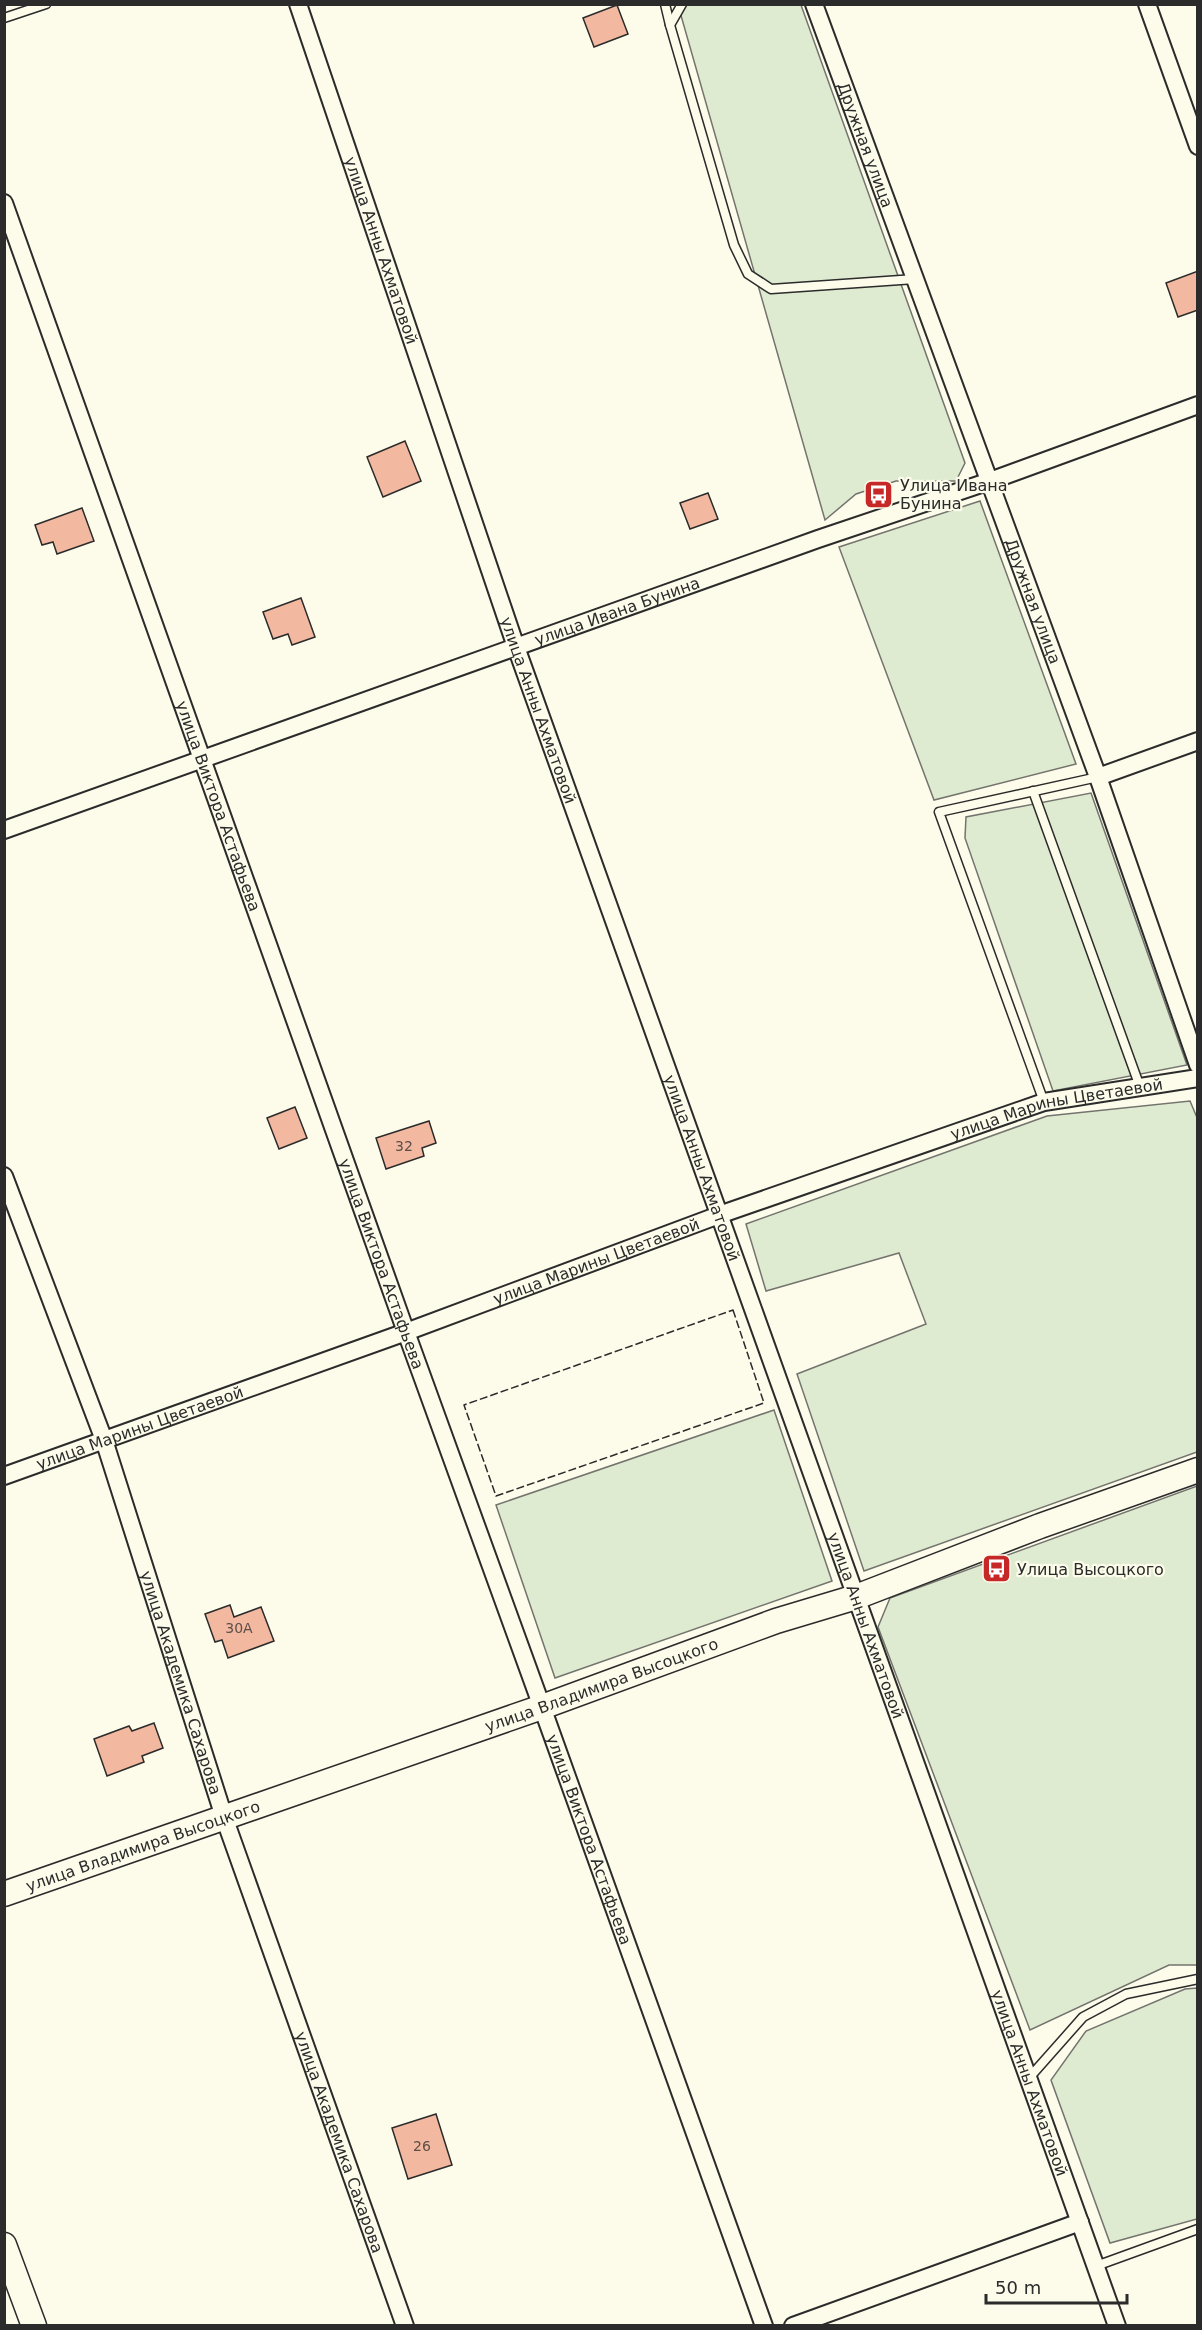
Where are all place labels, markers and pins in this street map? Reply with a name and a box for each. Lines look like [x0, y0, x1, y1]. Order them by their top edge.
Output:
place label: Улица Ивана Бунина [900, 476, 1008, 513]
bus stop icon: Улица Ивана Бунина [863, 478, 895, 510]
bus stop icon: Улица Высоцкого [980, 1553, 1012, 1585]
place label: Улица Высоцкого [1017, 1560, 1164, 1579]

